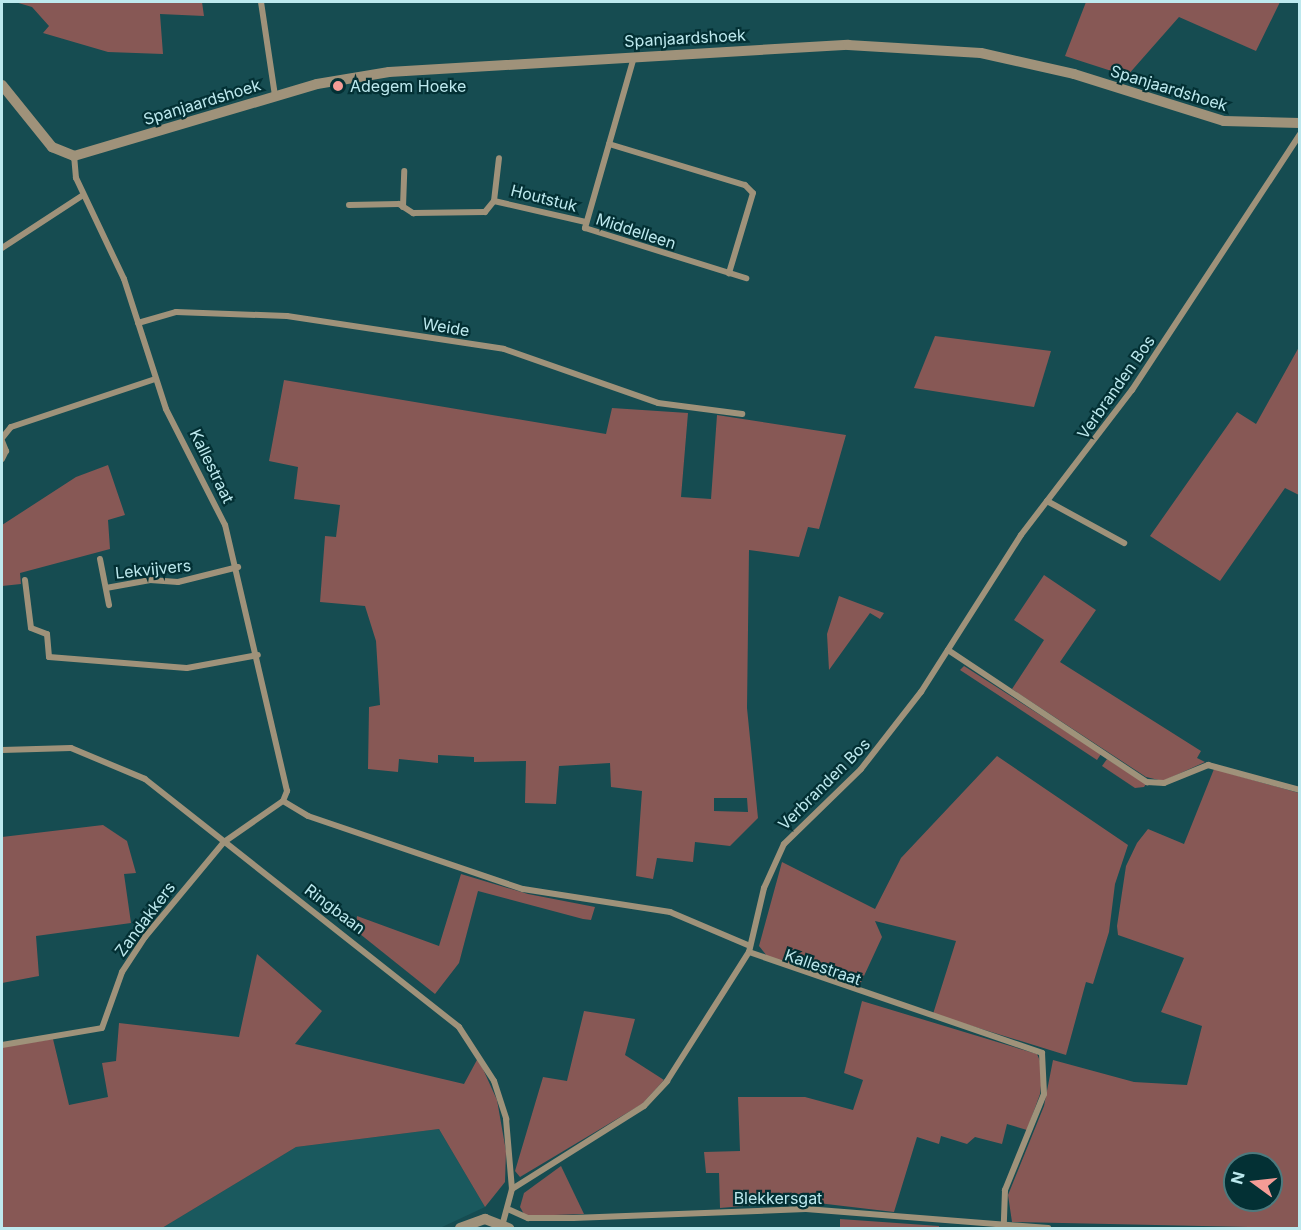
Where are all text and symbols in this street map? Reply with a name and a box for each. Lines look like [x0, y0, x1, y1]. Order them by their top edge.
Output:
street label: Spanjaardshoek [624, 25, 746, 51]
street label: Spanjaardshoek [1108, 61, 1230, 115]
street label: Spanjaardshoek [141, 75, 263, 129]
place label: Adegem Hoeke [350, 76, 466, 96]
marker: Adegem Hoeke [331, 79, 345, 93]
street label: Houtstuk [509, 180, 579, 216]
street label: Middelleen [594, 209, 678, 253]
street label: Weide [421, 314, 471, 340]
street label: Verbranden Bos [1073, 332, 1159, 442]
street label: Kallestraat [186, 426, 238, 506]
street label: Lekvijvers [114, 555, 192, 583]
street label: Verbranden Bos [774, 734, 874, 834]
street label: Zandakkers [111, 878, 179, 960]
street label: Ringbaan [301, 880, 369, 938]
street label: Kallestraat [782, 945, 864, 989]
north arrow [1223, 1152, 1283, 1212]
text: N [1226, 1169, 1249, 1186]
street label: Blekkersgat [734, 1188, 822, 1208]

